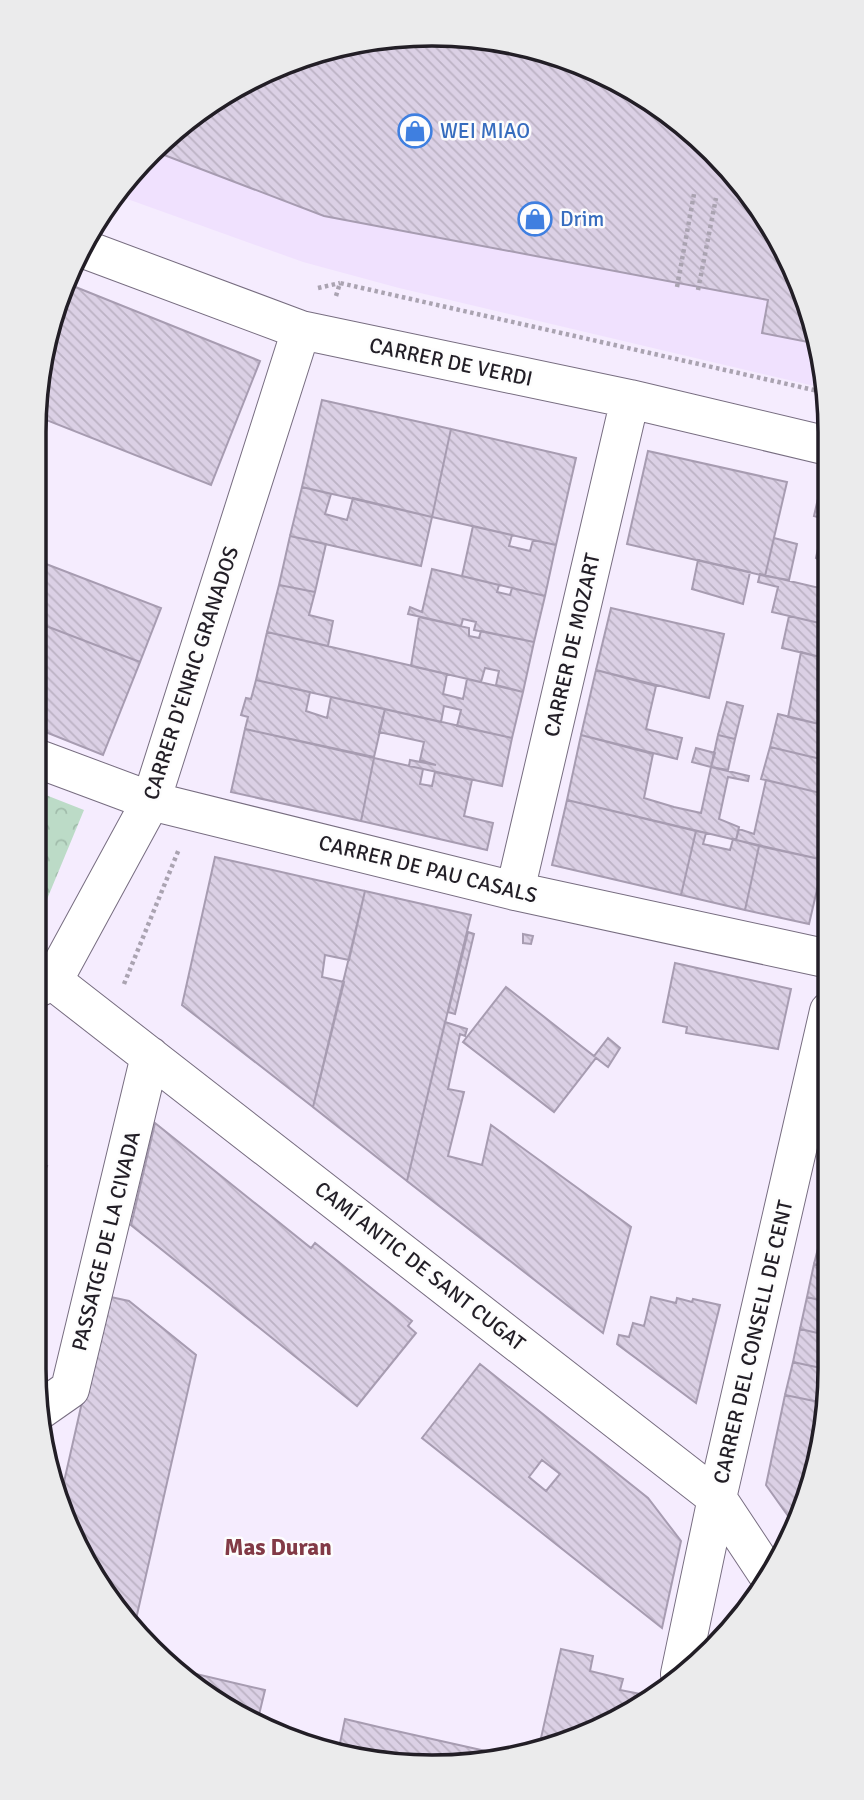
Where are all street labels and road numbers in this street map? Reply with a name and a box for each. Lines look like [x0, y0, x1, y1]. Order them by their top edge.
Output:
street label: CARRER DE VERDI [367, 332, 535, 392]
street label: CARRER D'ENRIC GRANADOS [138, 543, 244, 803]
street label: CARRER DE MOZART [538, 550, 606, 739]
street label: CARRER DE PAU CASALS [316, 829, 540, 909]
street label: PASSATGE DE LA CIVADA [66, 1128, 146, 1353]
street label: CAMÍ ANTIC DE SANT CUGAT [310, 1176, 531, 1357]
street label: CARRER DEL CONSELL DE CENT [708, 1197, 798, 1486]

